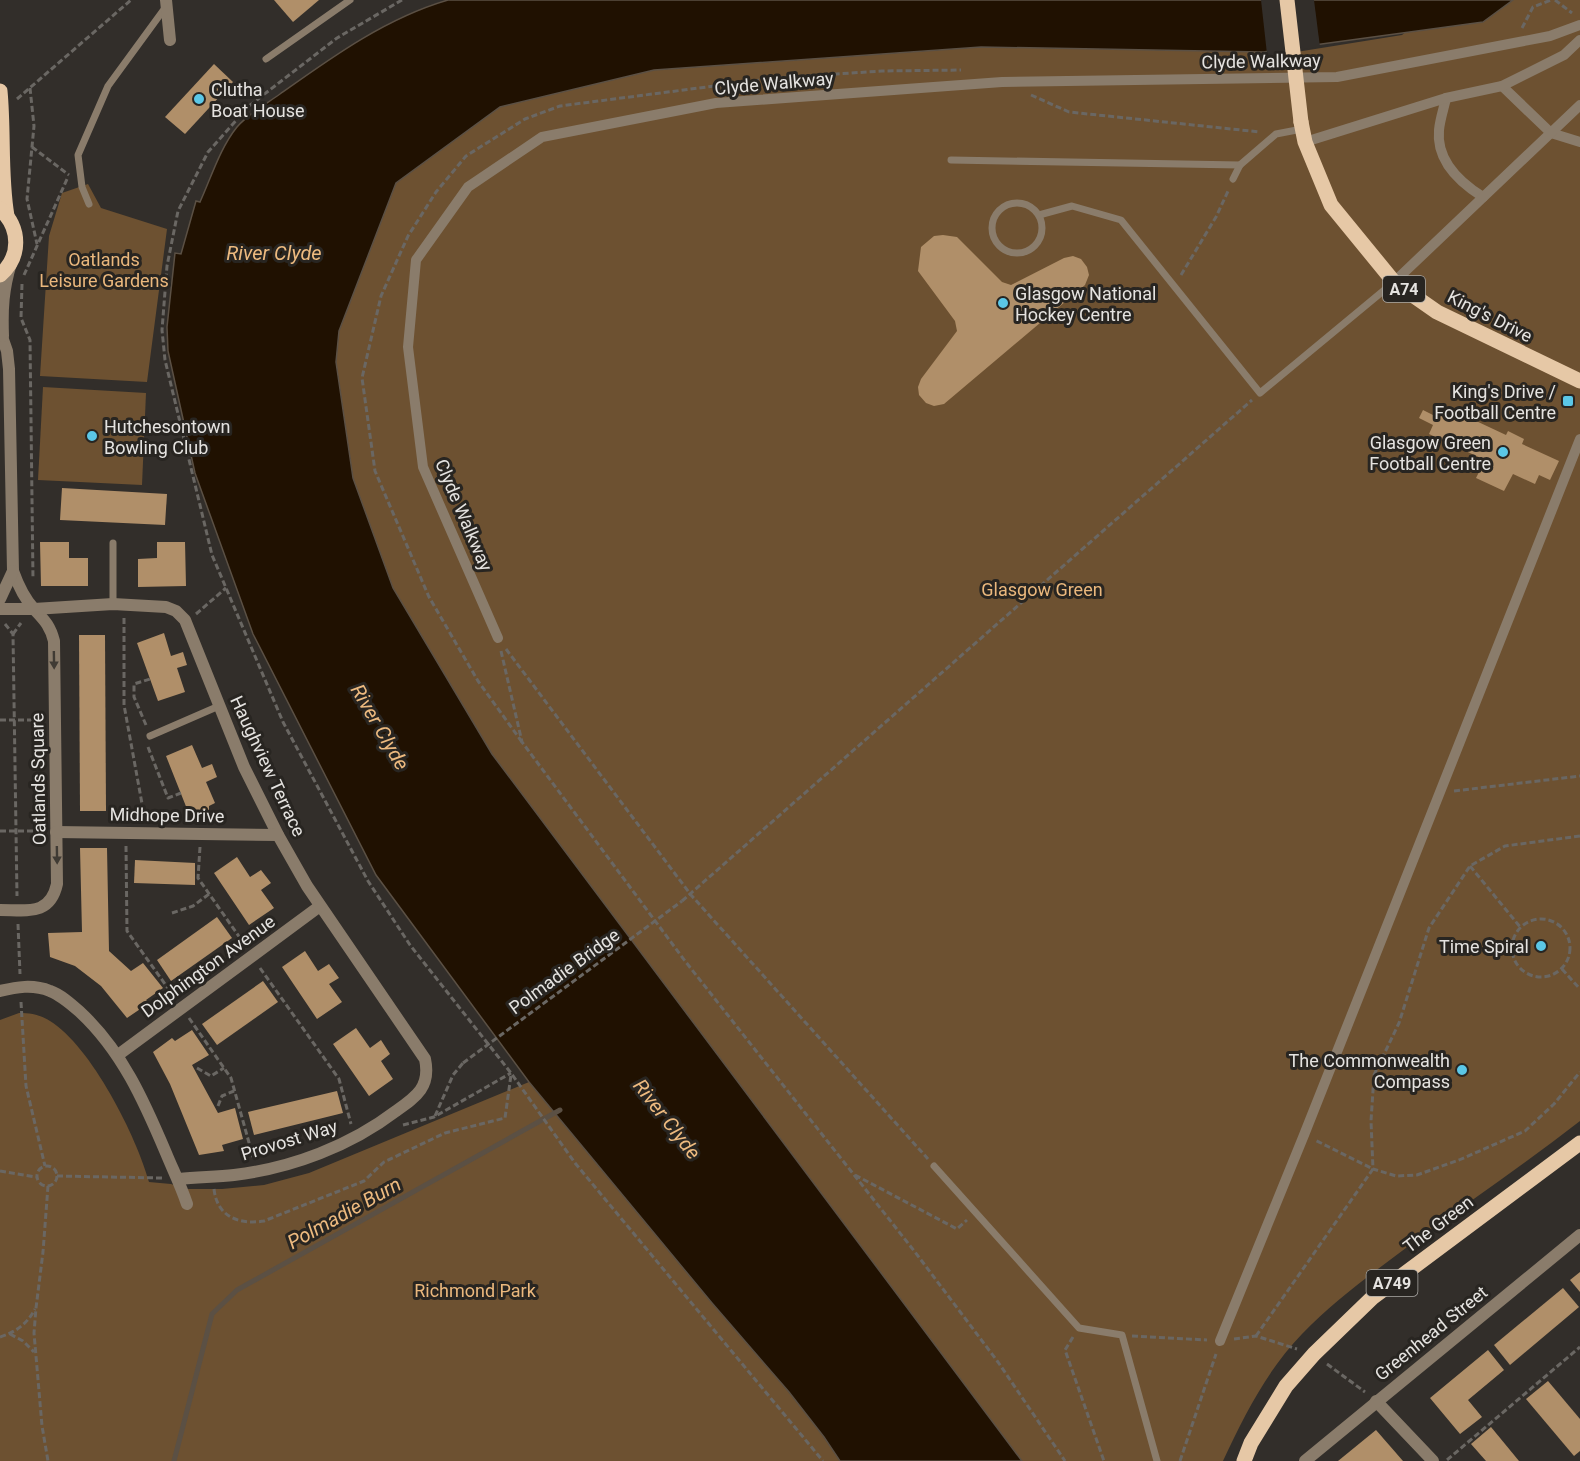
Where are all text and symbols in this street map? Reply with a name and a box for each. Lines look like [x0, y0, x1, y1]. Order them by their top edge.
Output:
street label: Clyde Walkway [1201, 49, 1321, 73]
street label: Clyde Walkway [714, 67, 835, 99]
place label: Clutha Boat House [211, 79, 305, 121]
marker: Clutha Boat House [192, 92, 206, 106]
water label: River Clyde [226, 241, 322, 265]
park label: Oatlands Leisure Gardens [39, 249, 169, 291]
road number: A74 [1383, 276, 1425, 302]
place label: Glasgow National Hockey Centre [1015, 283, 1156, 325]
street label: King's Drive [1444, 286, 1536, 346]
marker: Glasgow National Hockey Centre [996, 296, 1010, 310]
place label: King's Drive / Football Centre [1434, 381, 1556, 423]
marker: King's Drive / Football Centre [1561, 394, 1575, 408]
place label: Hutchesontown Bowling Club [104, 416, 230, 458]
marker: Hutchesontown Bowling Club [85, 429, 99, 443]
place label: Glasgow Green Football Centre [1369, 432, 1491, 474]
marker: Glasgow Green Football Centre [1496, 445, 1510, 459]
street label: Clyde Walkway [431, 456, 497, 574]
park label: Glasgow Green [981, 579, 1103, 600]
one-way arrow [49, 651, 59, 670]
water label: River Clyde [346, 680, 414, 774]
street label: Haughview Terrace [226, 692, 310, 840]
street label: Oatlands Square [26, 713, 50, 845]
street label: Midhope Drive [109, 803, 225, 827]
one-way arrow [52, 846, 61, 865]
street label: Dolphington Avenue [137, 910, 279, 1022]
street label: Polmadie Bridge [505, 924, 623, 1018]
place label: Time Spiral [1439, 936, 1529, 957]
marker: Time Spiral [1534, 939, 1548, 953]
place label: The Commonwealth Compass [1289, 1050, 1450, 1092]
marker: The Commonwealth Compass [1455, 1063, 1469, 1077]
water label: River Clyde [628, 1074, 706, 1164]
street label: Provost Way [238, 1115, 340, 1165]
water label: Polmadie Burn [283, 1172, 405, 1254]
street label: The Green [1399, 1191, 1477, 1257]
road number: A749 [1366, 1270, 1418, 1296]
park label: Richmond Park [414, 1280, 537, 1301]
street label: Greenhead Street [1371, 1281, 1492, 1385]

